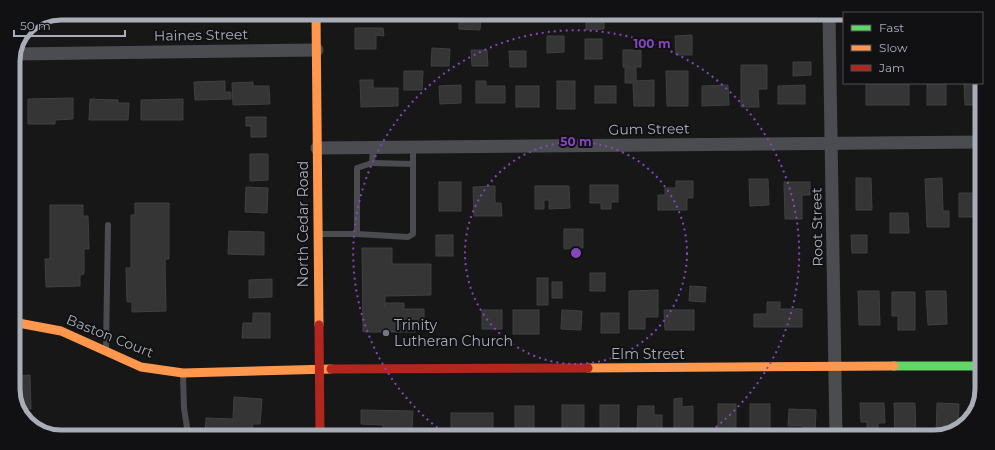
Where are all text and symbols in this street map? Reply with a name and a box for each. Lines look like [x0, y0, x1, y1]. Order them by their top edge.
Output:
scale bar [14, 12, 125, 38]
legend [843, 12, 983, 84]
text: 50 m [20, 18, 51, 33]
text: Fast [879, 20, 904, 35]
street label: Haines Street [154, 25, 249, 45]
text: 100 m [634, 36, 670, 51]
text: Slow [879, 40, 908, 55]
text: Jam [878, 60, 905, 75]
street label: Gum Street [608, 119, 690, 139]
text: 50 m [560, 134, 592, 149]
street label: North Cedar Road [294, 161, 312, 287]
street label: Root Street [807, 187, 827, 267]
centre of rings [569, 246, 583, 260]
street label: Baston Court [64, 310, 156, 362]
place label: Trinity Lutheran Church [394, 316, 513, 350]
marker: Trinity Lutheran Church [381, 328, 391, 338]
street label: Elm Street [611, 345, 685, 363]

